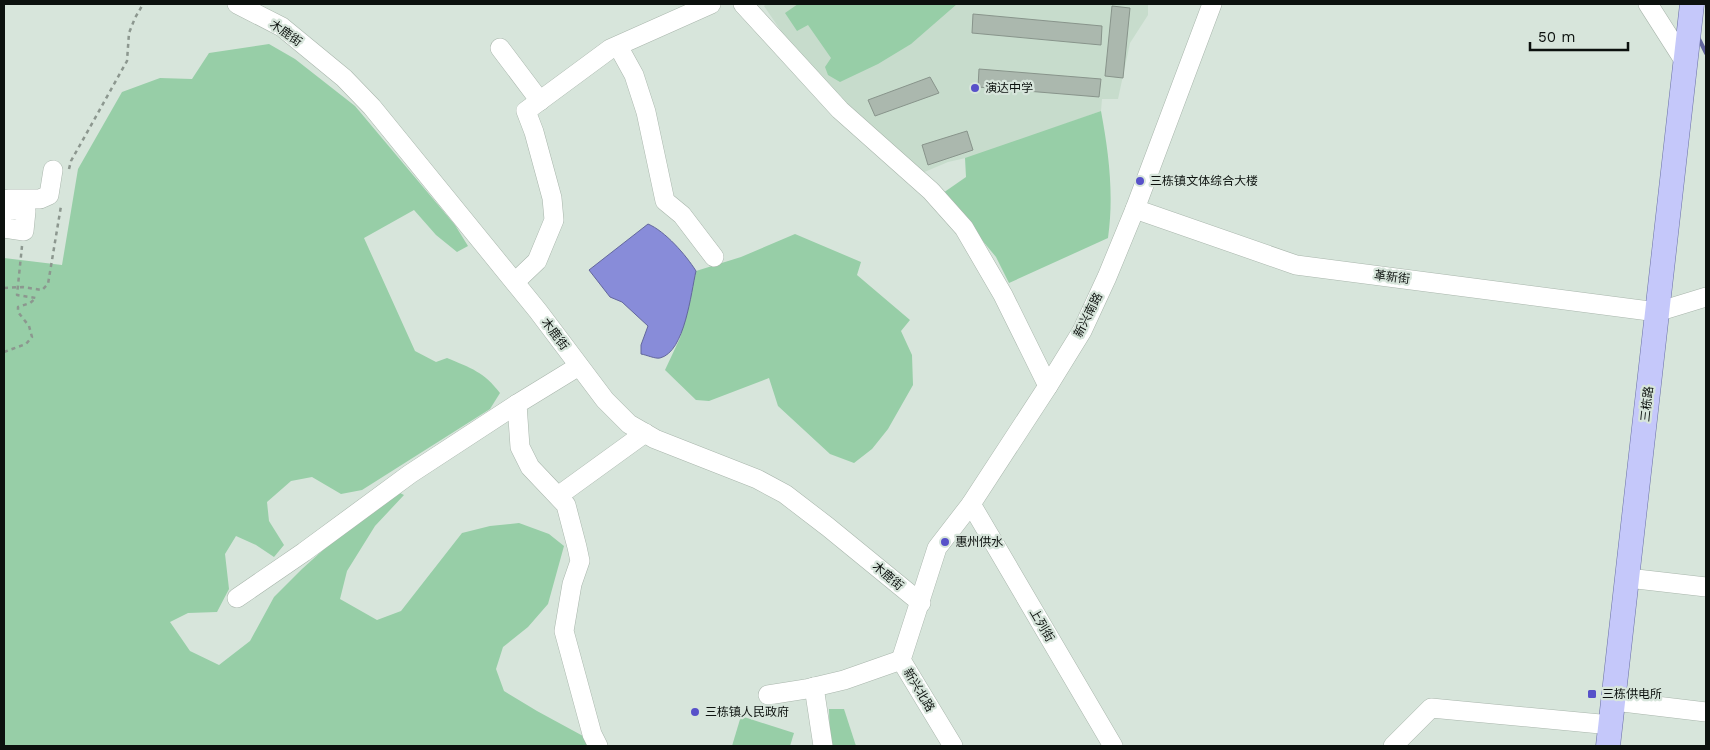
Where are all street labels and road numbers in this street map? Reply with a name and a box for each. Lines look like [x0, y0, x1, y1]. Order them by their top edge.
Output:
street label: 木鹿街 [267, 17, 305, 49]
street label: 革新街 [1373, 268, 1411, 286]
street label: 新兴南路 [1071, 290, 1105, 340]
street label: 木鹿街 [539, 315, 571, 353]
street label: 三栋路 [1638, 385, 1656, 423]
street label: 木鹿街 [870, 559, 906, 593]
street label: 上列街 [1027, 606, 1057, 644]
street label: 新兴北路 [901, 666, 937, 714]

